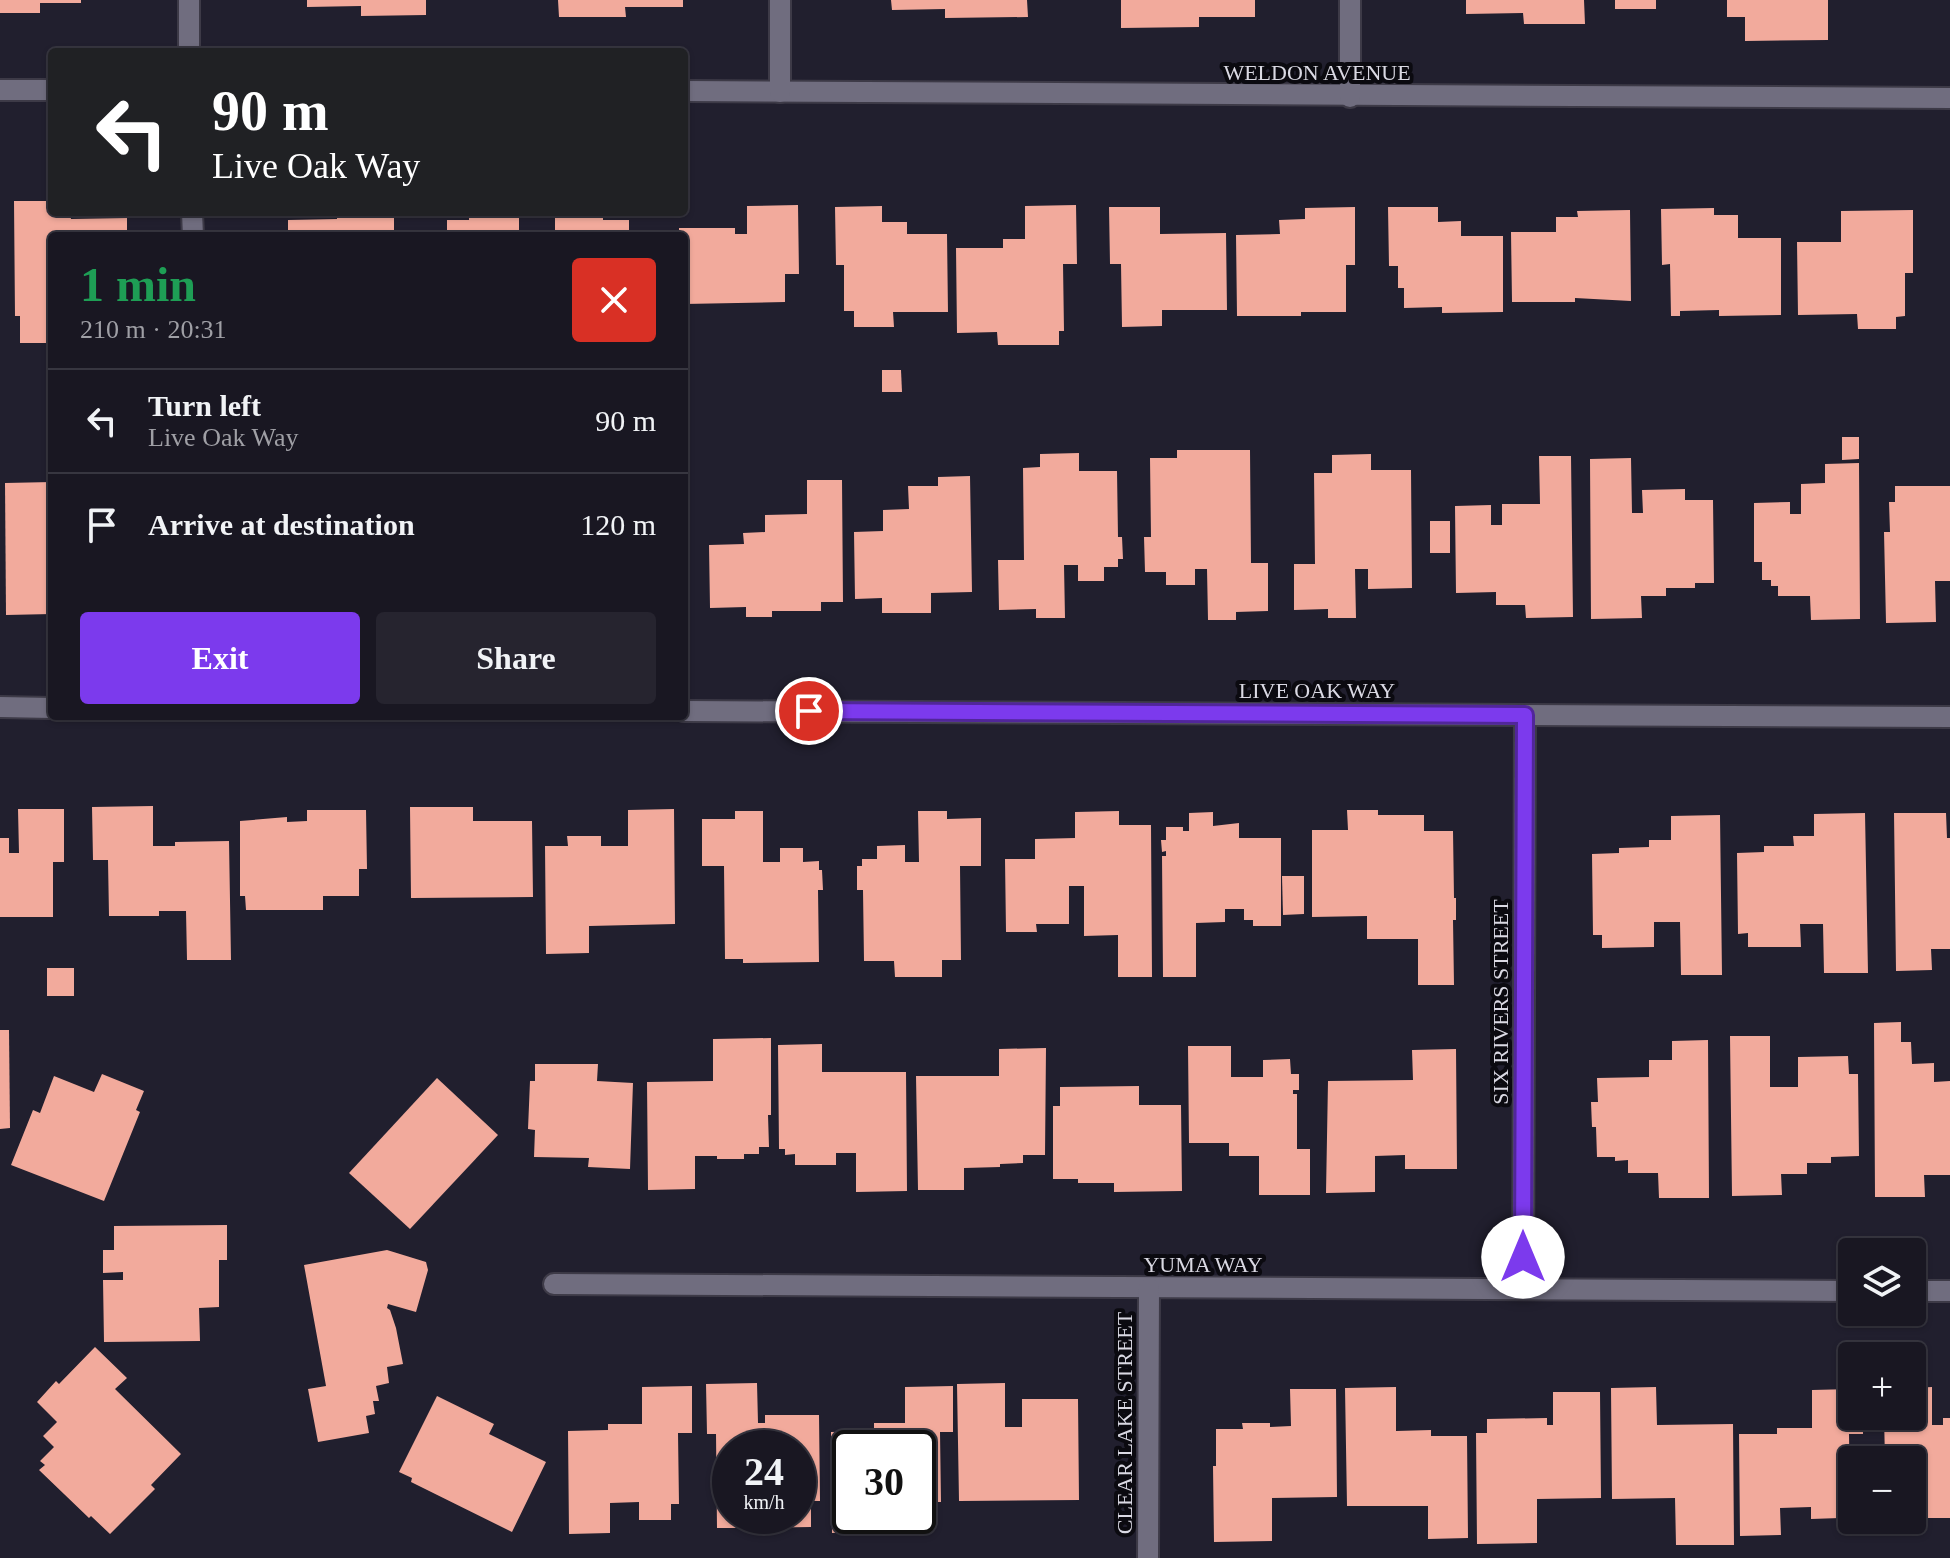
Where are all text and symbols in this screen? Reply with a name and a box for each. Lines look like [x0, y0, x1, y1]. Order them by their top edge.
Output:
street label: WELDON AVENUE [1223, 60, 1411, 85]
icon: left [80, 80, 184, 184]
text: 90 m [212, 80, 329, 142]
text: Live Oak Way [212, 146, 420, 186]
text: 1 min [80, 258, 196, 311]
button: close [572, 258, 656, 342]
text: 210 m · 20:31 [80, 315, 227, 344]
text: Turn left [148, 389, 261, 422]
icon: left [80, 399, 124, 443]
text: 90 m [595, 404, 656, 437]
text: Live Oak Way [148, 423, 299, 452]
icon: arrive [80, 503, 124, 547]
text: Arrive at destination [148, 508, 415, 541]
text: 120 m [580, 508, 656, 541]
button: Exit [80, 612, 360, 704]
button: Share [376, 612, 656, 704]
pin [775, 677, 843, 745]
street label: LIVE OAK WAY [1239, 678, 1395, 703]
icon: arrive [787, 689, 831, 733]
street label: SIX RIVERS STREET [1488, 899, 1513, 1105]
position arrow [1481, 1215, 1565, 1299]
map controls [1838, 1238, 1926, 1534]
button: layers [1838, 1238, 1926, 1326]
street label: YUMA WAY [1143, 1252, 1263, 1277]
street label: CLEAR LAKE STREET [1112, 1311, 1137, 1534]
button: + [1838, 1342, 1926, 1430]
speed limit sign: 30 [832, 1430, 936, 1534]
button: − [1838, 1446, 1926, 1534]
text: 24 [744, 1449, 784, 1494]
text: km/h [743, 1491, 785, 1513]

